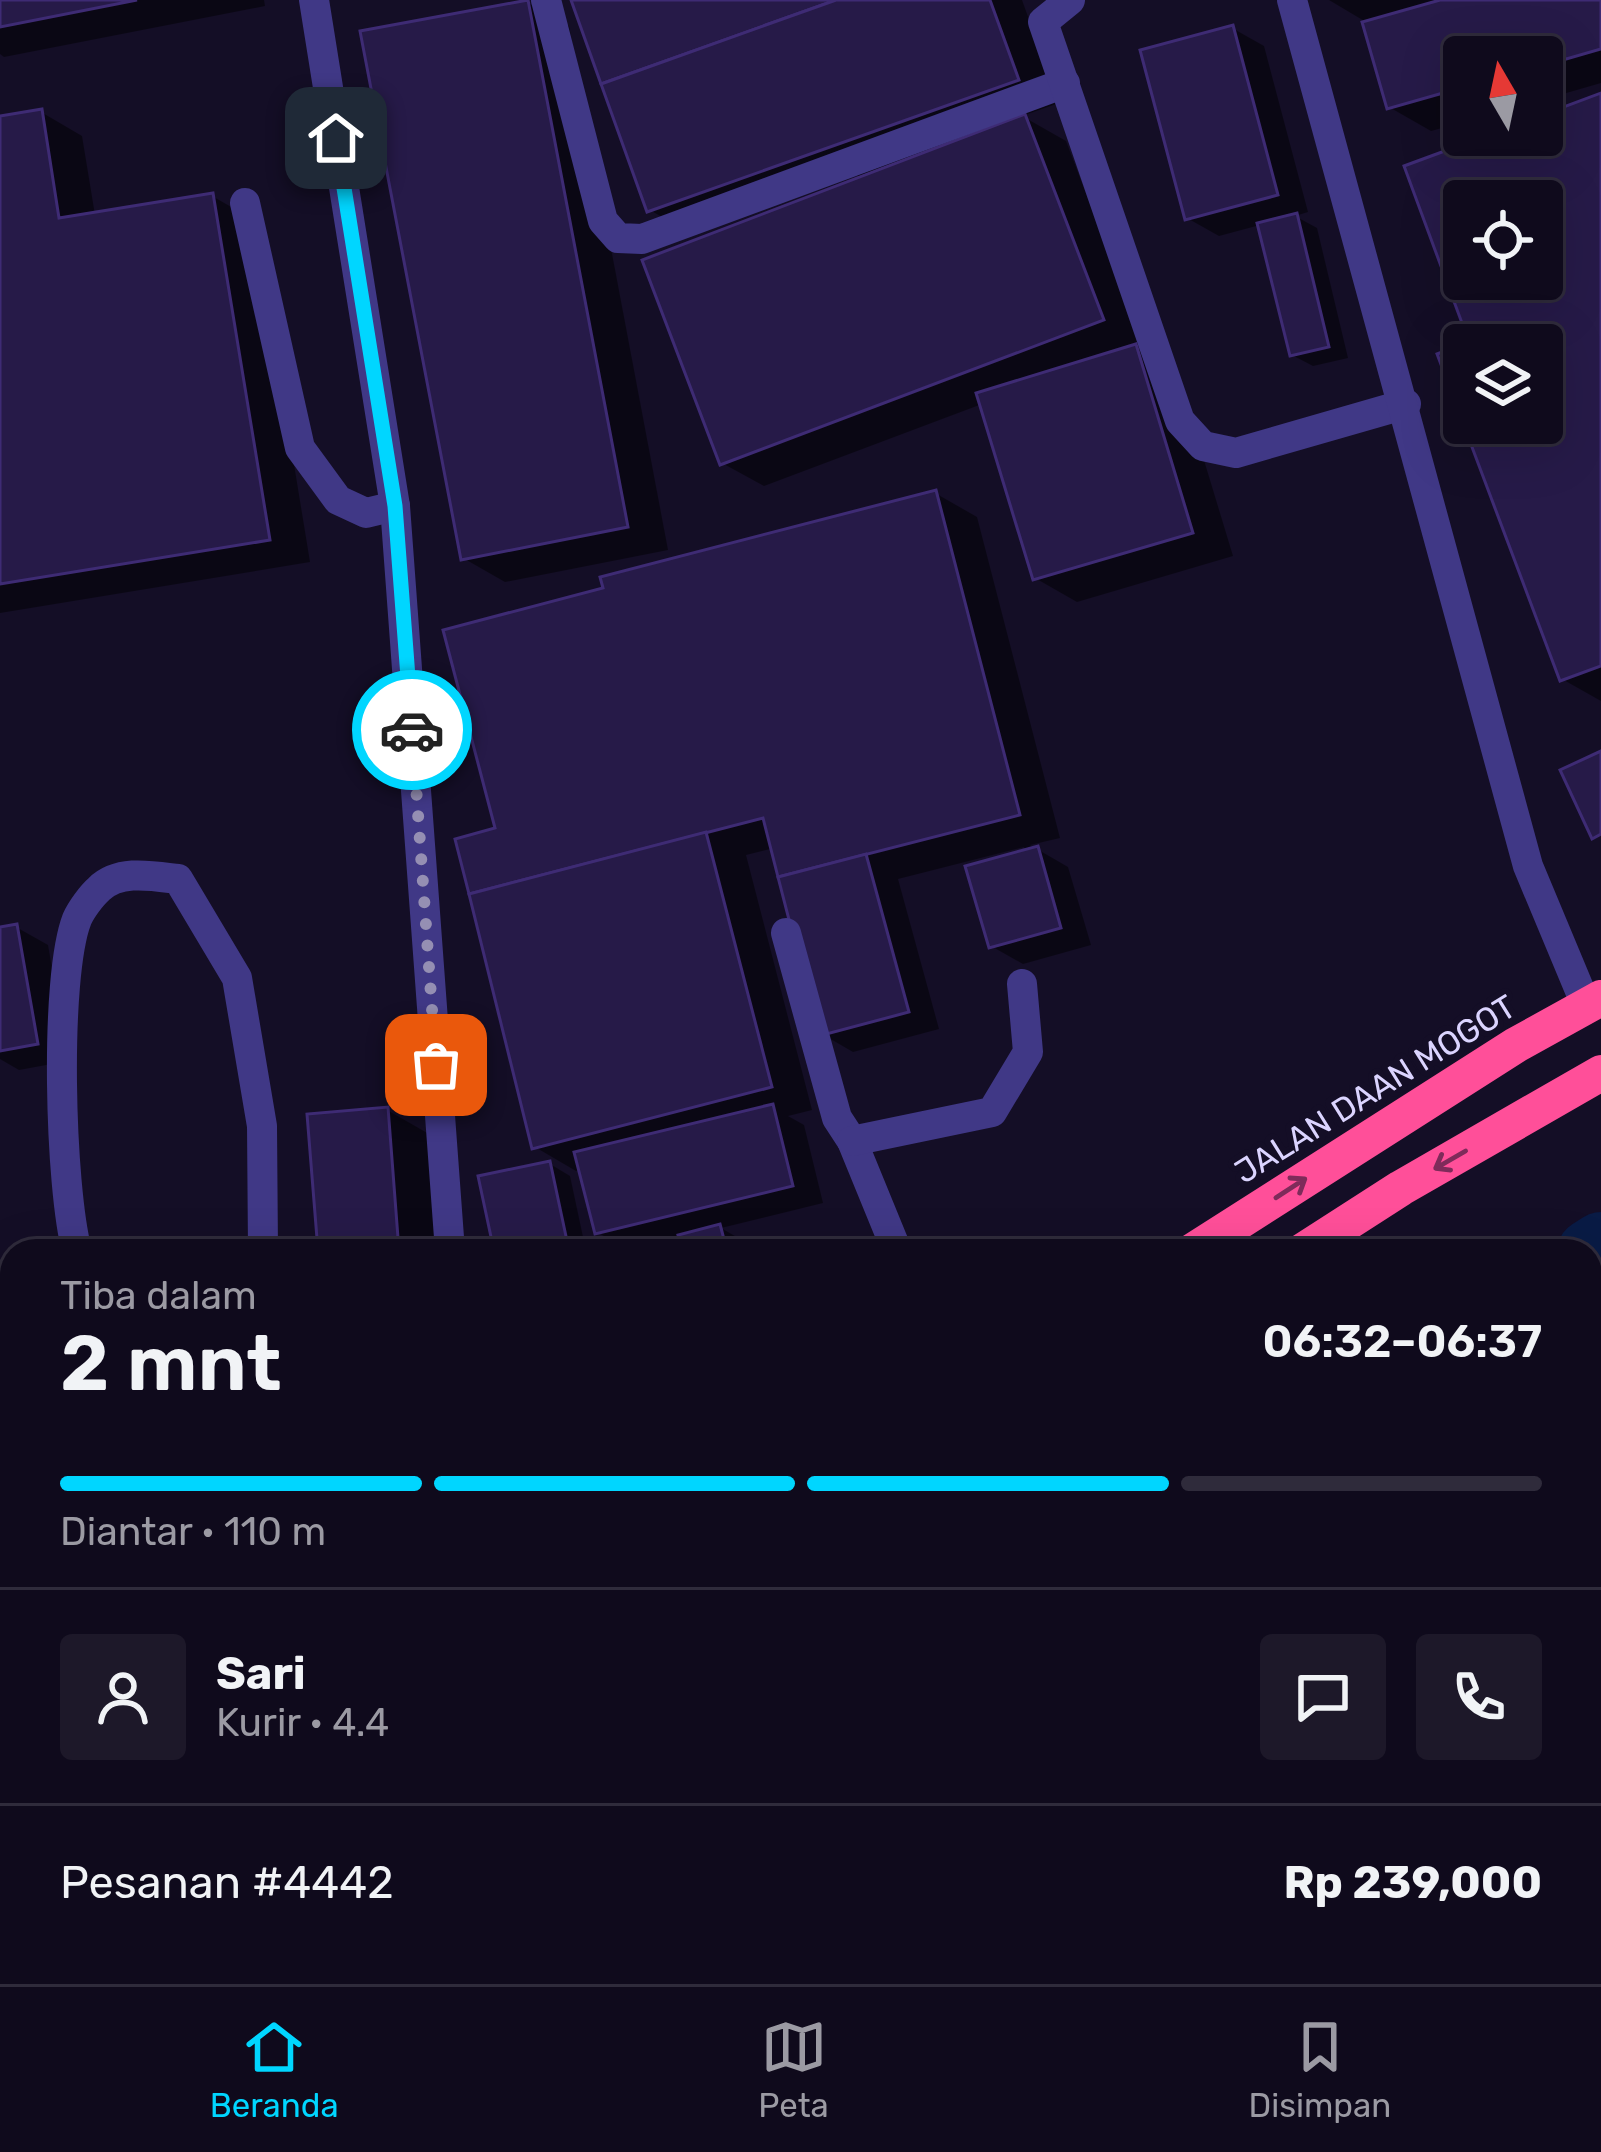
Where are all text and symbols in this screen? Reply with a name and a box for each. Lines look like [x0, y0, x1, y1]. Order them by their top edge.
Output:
north arrow [1443, 36, 1563, 156]
map controls [1443, 36, 1563, 444]
pin [285, 87, 387, 189]
icon: home [303, 105, 369, 171]
button: locate [1443, 180, 1563, 300]
button: layers [1443, 324, 1563, 444]
courier [352, 670, 472, 790]
icon: car [379, 697, 445, 763]
street label: JALAN DAAN MOGOT [1227, 987, 1523, 1191]
pin [385, 1014, 487, 1116]
icon: bag [403, 1032, 469, 1098]
one-way arrow [1433, 1148, 1468, 1172]
one-way arrow [1273, 1175, 1307, 1200]
text: Tiba dalam [60, 1273, 257, 1319]
text: 06:32–06:37 [1262, 1315, 1542, 1368]
text: 2 mnt [60, 1317, 281, 1410]
text: Diantar · 110 m [60, 1509, 326, 1555]
button: person [60, 1634, 186, 1760]
button: chat [1260, 1634, 1386, 1760]
button: phone [1416, 1634, 1542, 1760]
text: Sari [216, 1647, 306, 1700]
text: Kurir · 4.4 [216, 1700, 389, 1746]
text: Pesanan #4442 [60, 1856, 394, 1909]
text: Rp 239,000 [1283, 1856, 1542, 1909]
tab: Beranda [210, 2014, 339, 2125]
tab: Peta [758, 2014, 829, 2125]
tab: Disimpan [1248, 2014, 1391, 2125]

